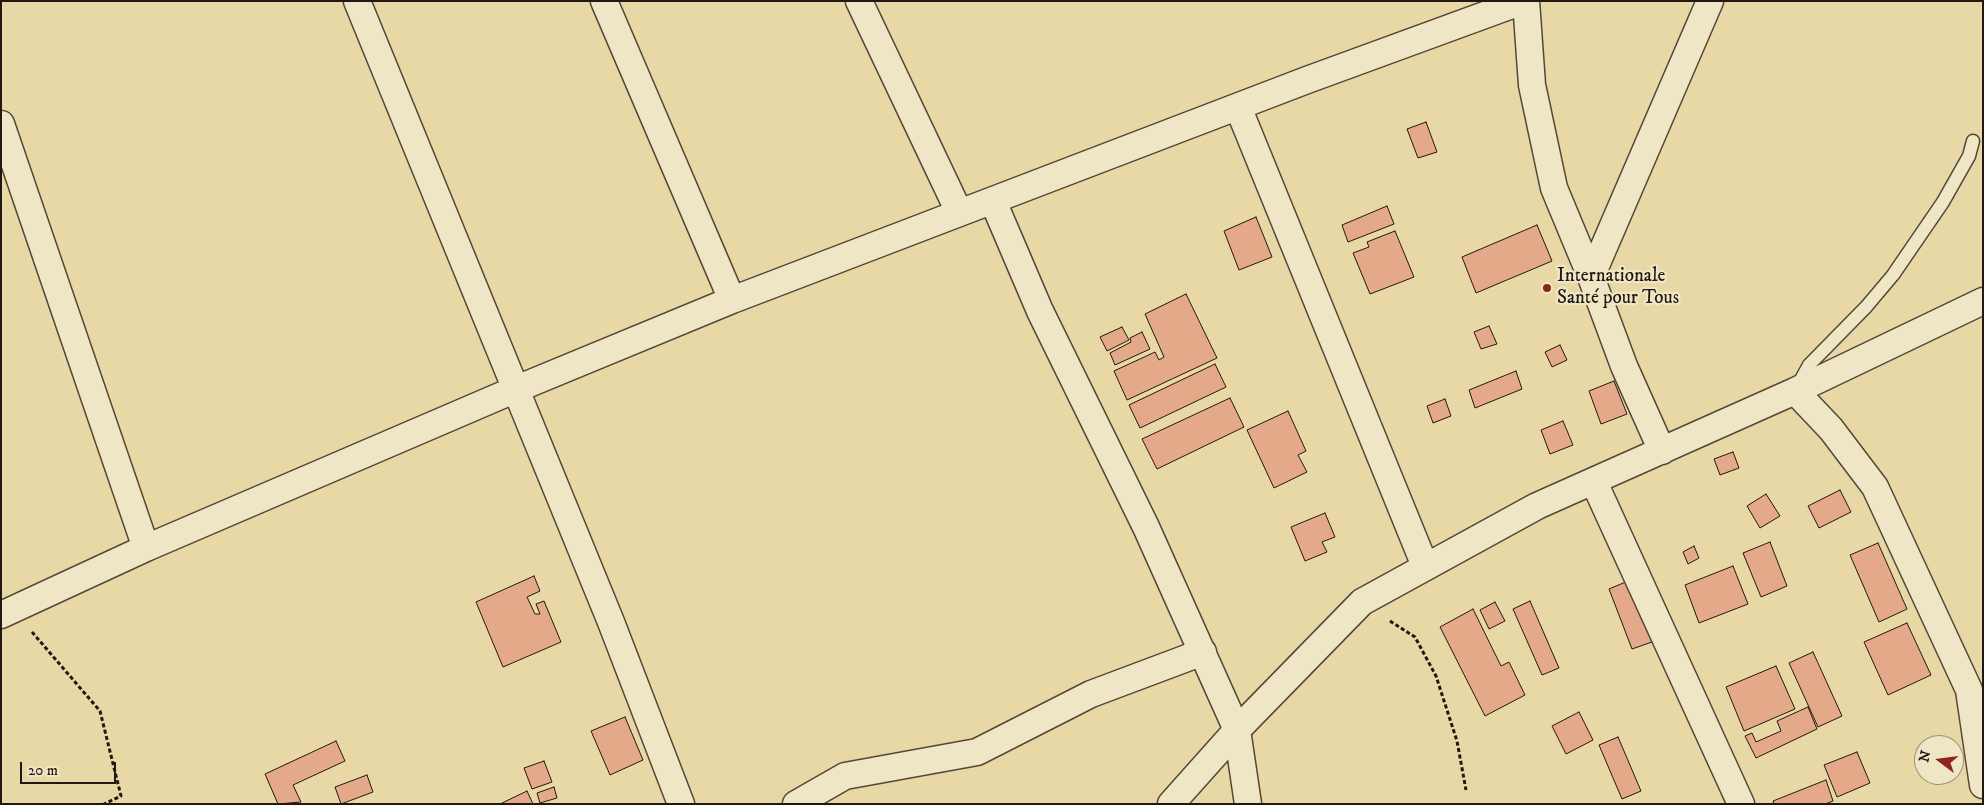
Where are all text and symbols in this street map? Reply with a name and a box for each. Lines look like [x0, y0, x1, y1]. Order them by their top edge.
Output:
place label: Internationale Santé pour Tous [1557, 266, 1679, 310]
marker: Internationale Santé pour Tous [1541, 282, 1553, 294]
north arrow [1914, 735, 1964, 785]
text: N [1915, 748, 1936, 764]
scale bar [22, 752, 119, 784]
text: 20 m [28, 761, 58, 780]

